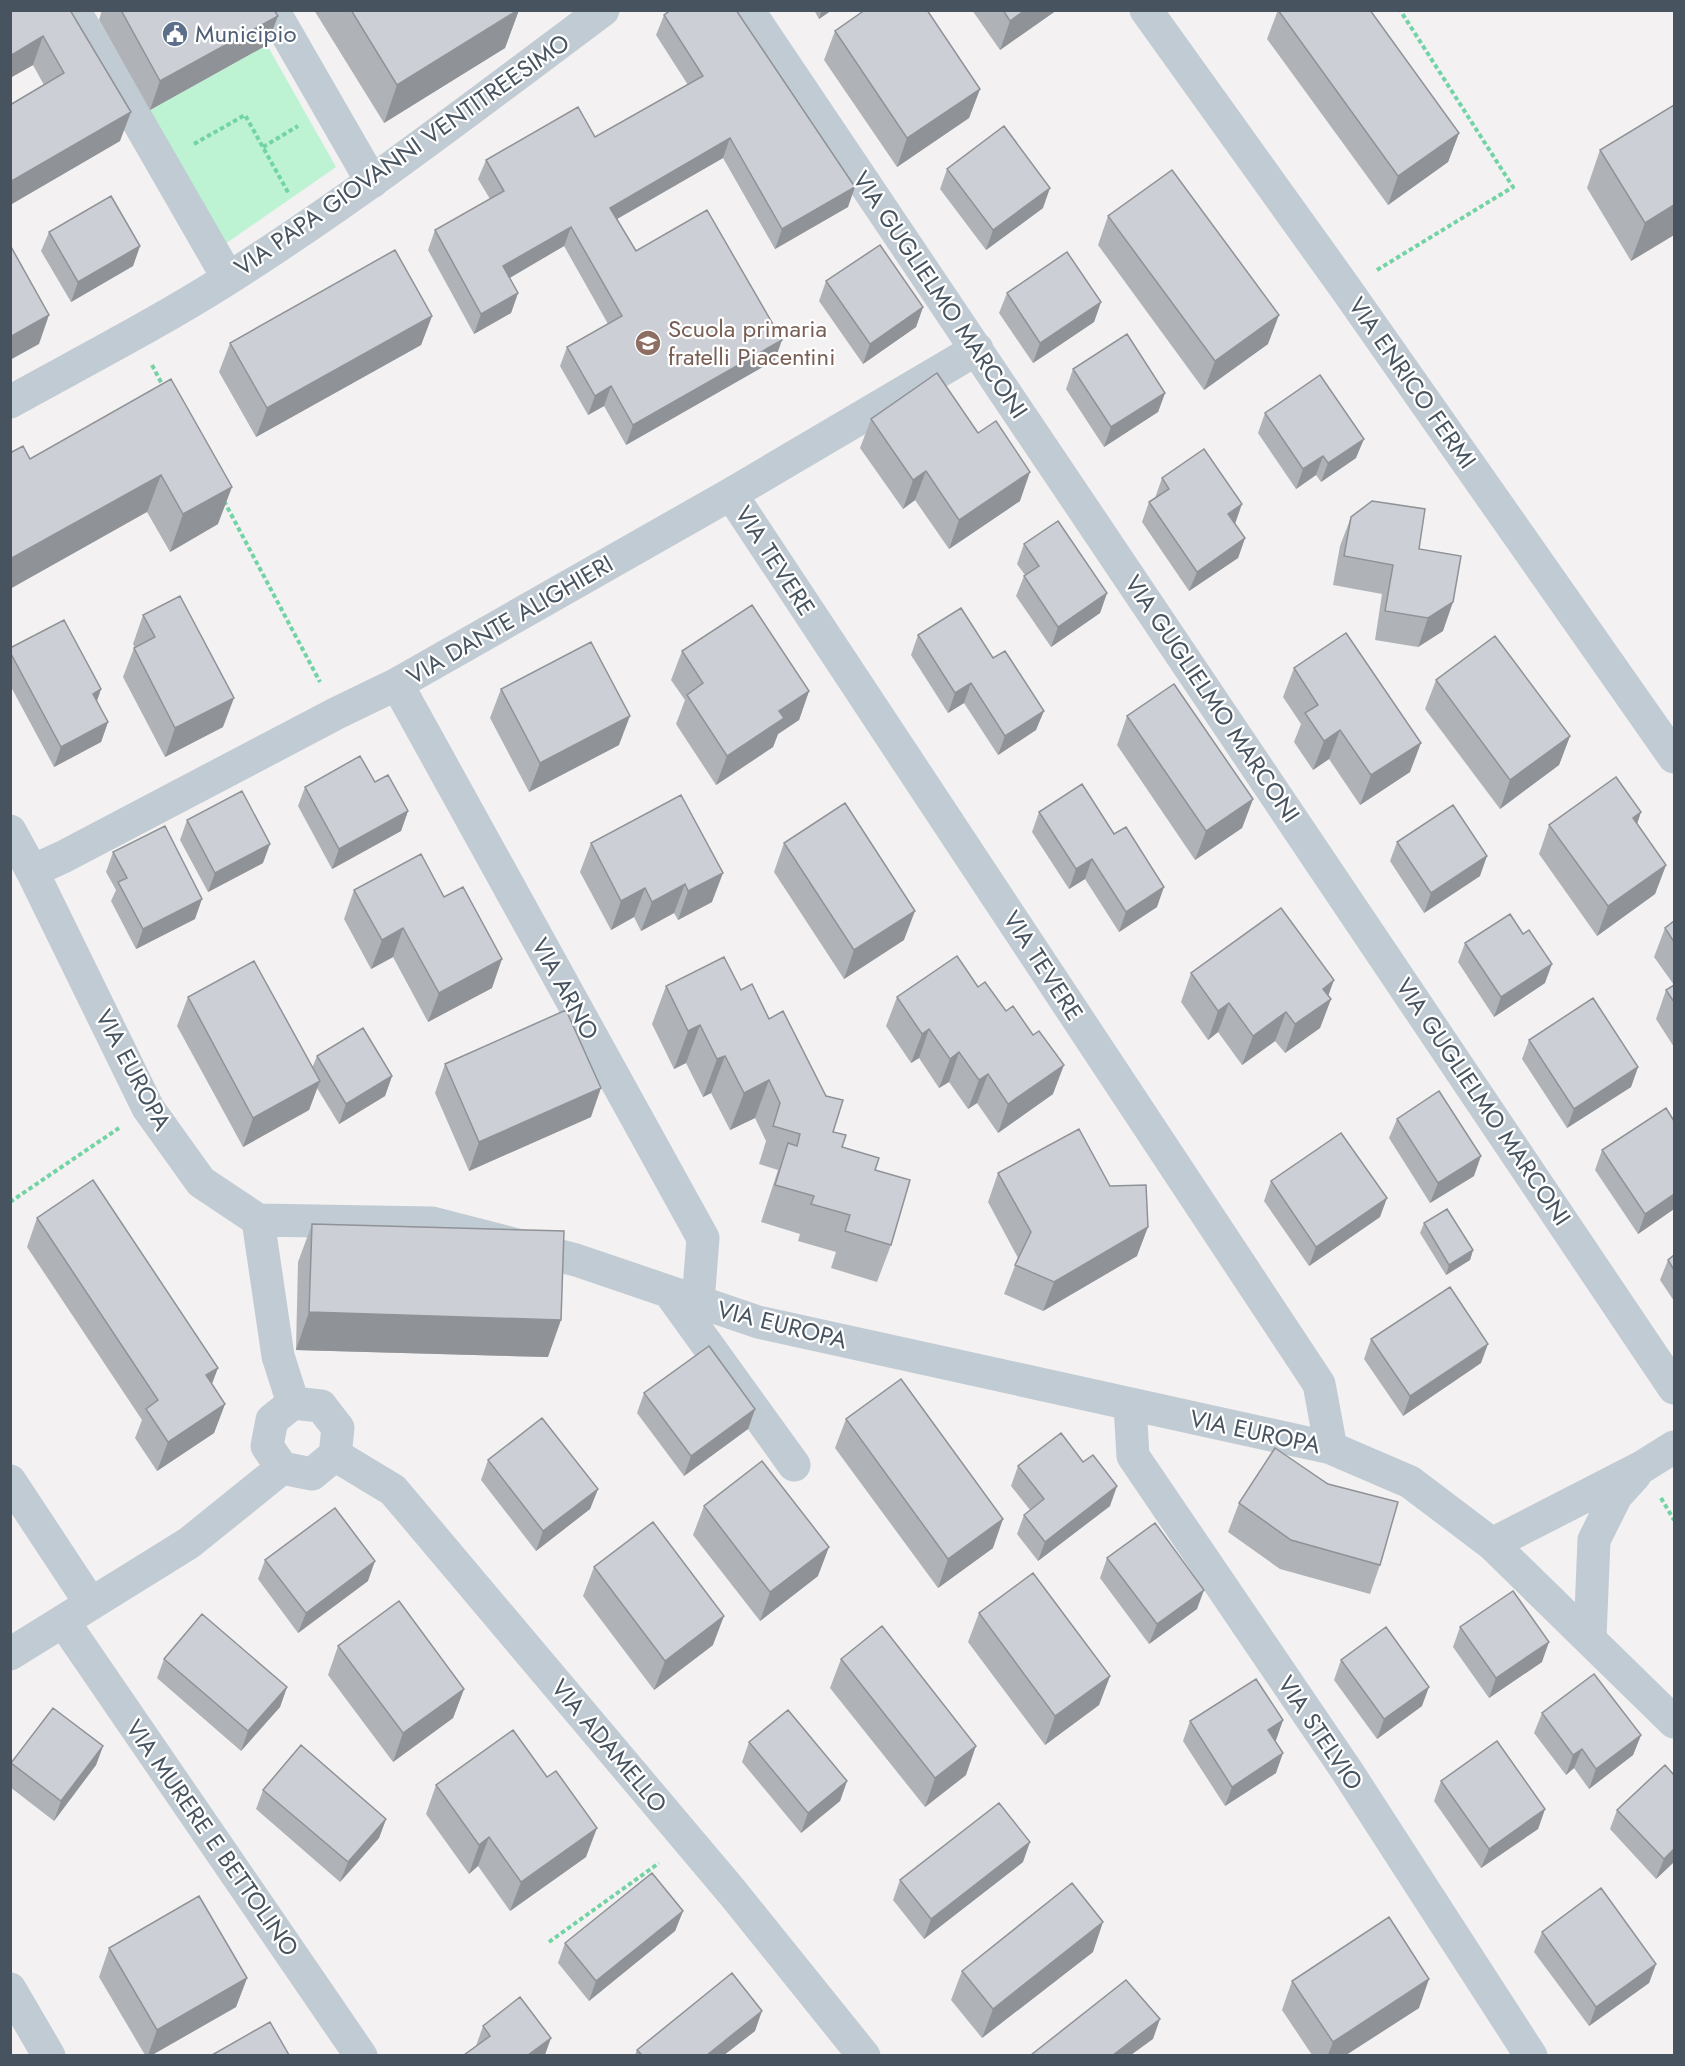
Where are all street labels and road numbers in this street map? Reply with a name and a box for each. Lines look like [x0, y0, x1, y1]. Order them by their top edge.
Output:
street label: VIA PAPA GIOVANNI VENTITREESIMO [227, 25, 576, 284]
street label: VIA GUGLIELMO MARCONI [844, 164, 1037, 425]
street label: VIA ENRICO FERMI [1340, 290, 1485, 476]
street label: VIA TEVERE [727, 499, 824, 623]
street label: VIA DANTE ALIGHIERI [400, 546, 619, 693]
street label: VIA GUGLIELMO MARCONI [1116, 568, 1309, 829]
street label: VIA TEVERE [995, 904, 1092, 1028]
street label: VIA ARNO [523, 931, 608, 1046]
street label: VIA GUGLIELMO MARCONI [1387, 971, 1580, 1232]
street label: VIA EUROPA [87, 1003, 180, 1137]
street label: VIA EUROPA [714, 1291, 851, 1358]
street label: VIA EUROPA [1187, 1401, 1324, 1462]
street label: VIA STELVIO [1269, 1668, 1372, 1797]
street label: VIA ADAMELLO [543, 1671, 676, 1820]
street label: VIA MURERE E BETTOLINO [117, 1712, 308, 1963]

